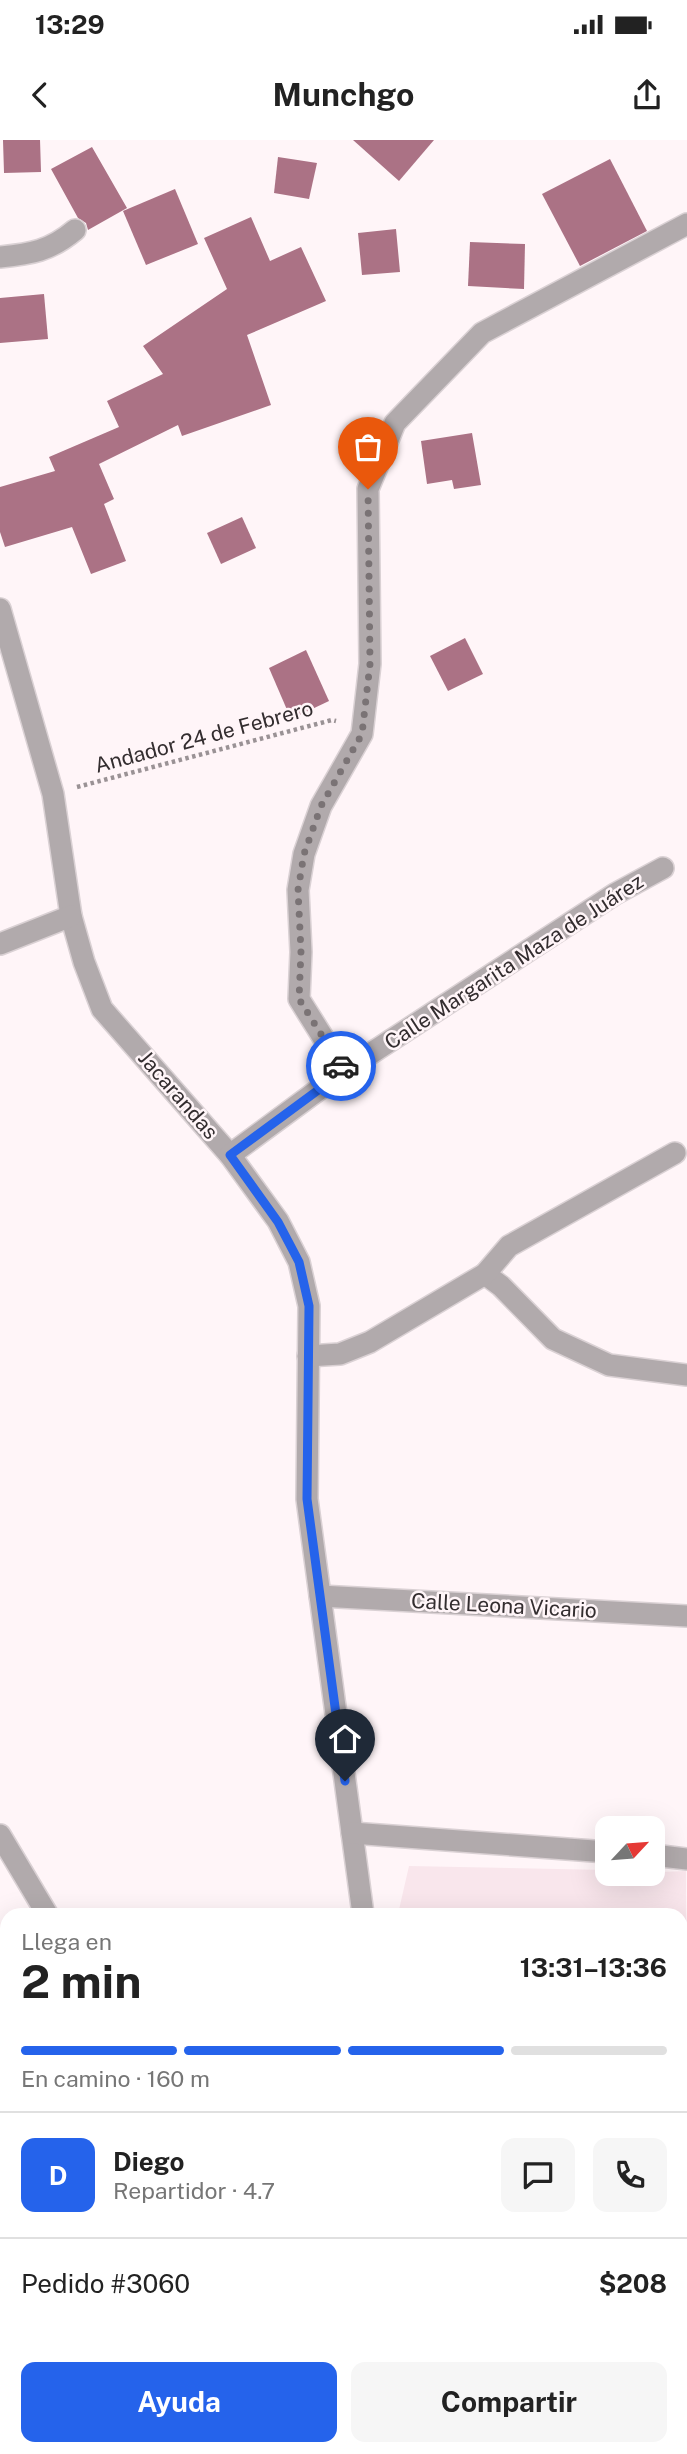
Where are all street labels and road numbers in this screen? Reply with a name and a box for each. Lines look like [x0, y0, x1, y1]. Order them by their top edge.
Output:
street label: Andador 24 de Febrero [92, 695, 316, 778]
street label: Calle Margarita Maza de Juárez [380, 869, 648, 1055]
street label: Jacarandas [133, 1045, 224, 1144]
street label: Calle Leona Vicario [411, 1588, 598, 1623]

